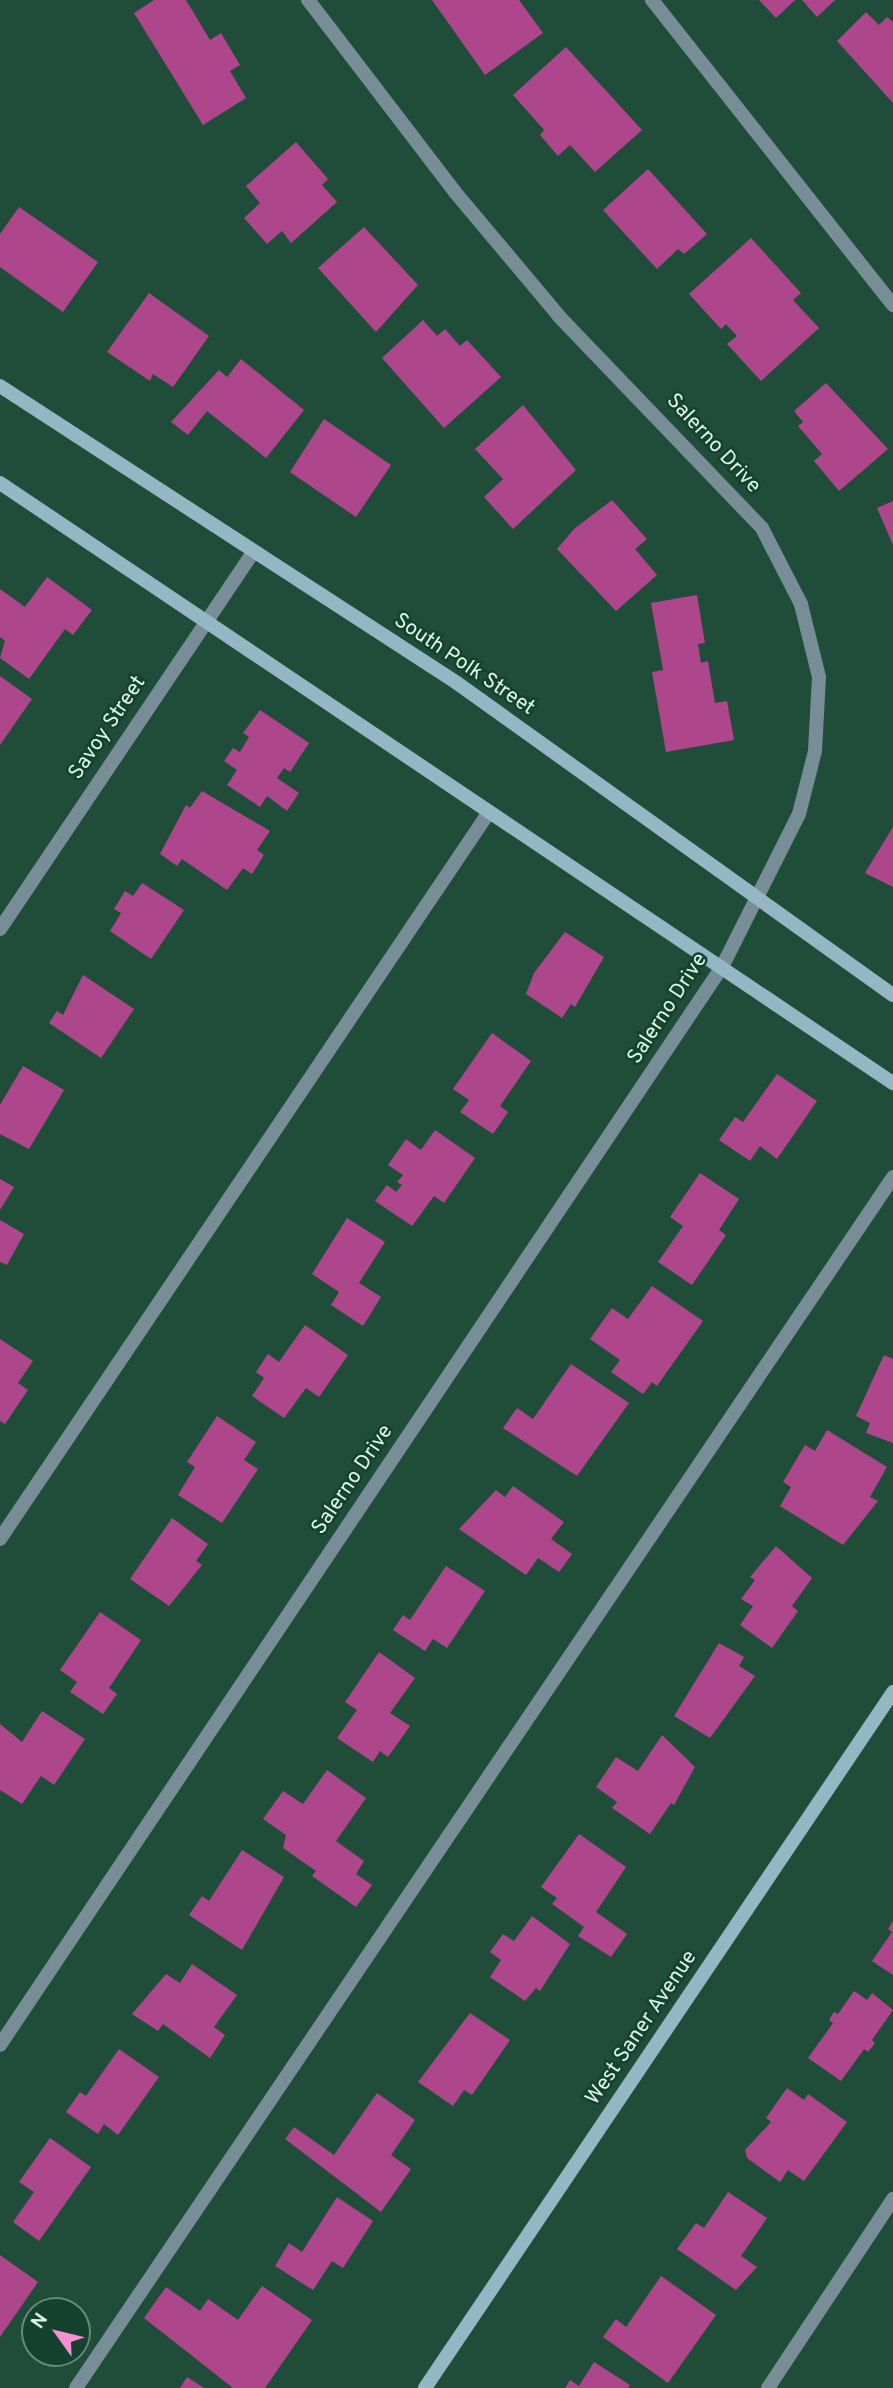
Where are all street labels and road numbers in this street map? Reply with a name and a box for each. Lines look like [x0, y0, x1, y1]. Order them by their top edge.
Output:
street label: Salerno Drive [660, 389, 766, 499]
street label: South Polk Street [389, 609, 539, 721]
street label: Savoy Street [64, 671, 152, 785]
street label: Salerno Drive [623, 949, 713, 1069]
street label: Salerno Drive [307, 1420, 399, 1540]
street label: West Saner Avenue [581, 1946, 703, 2110]

